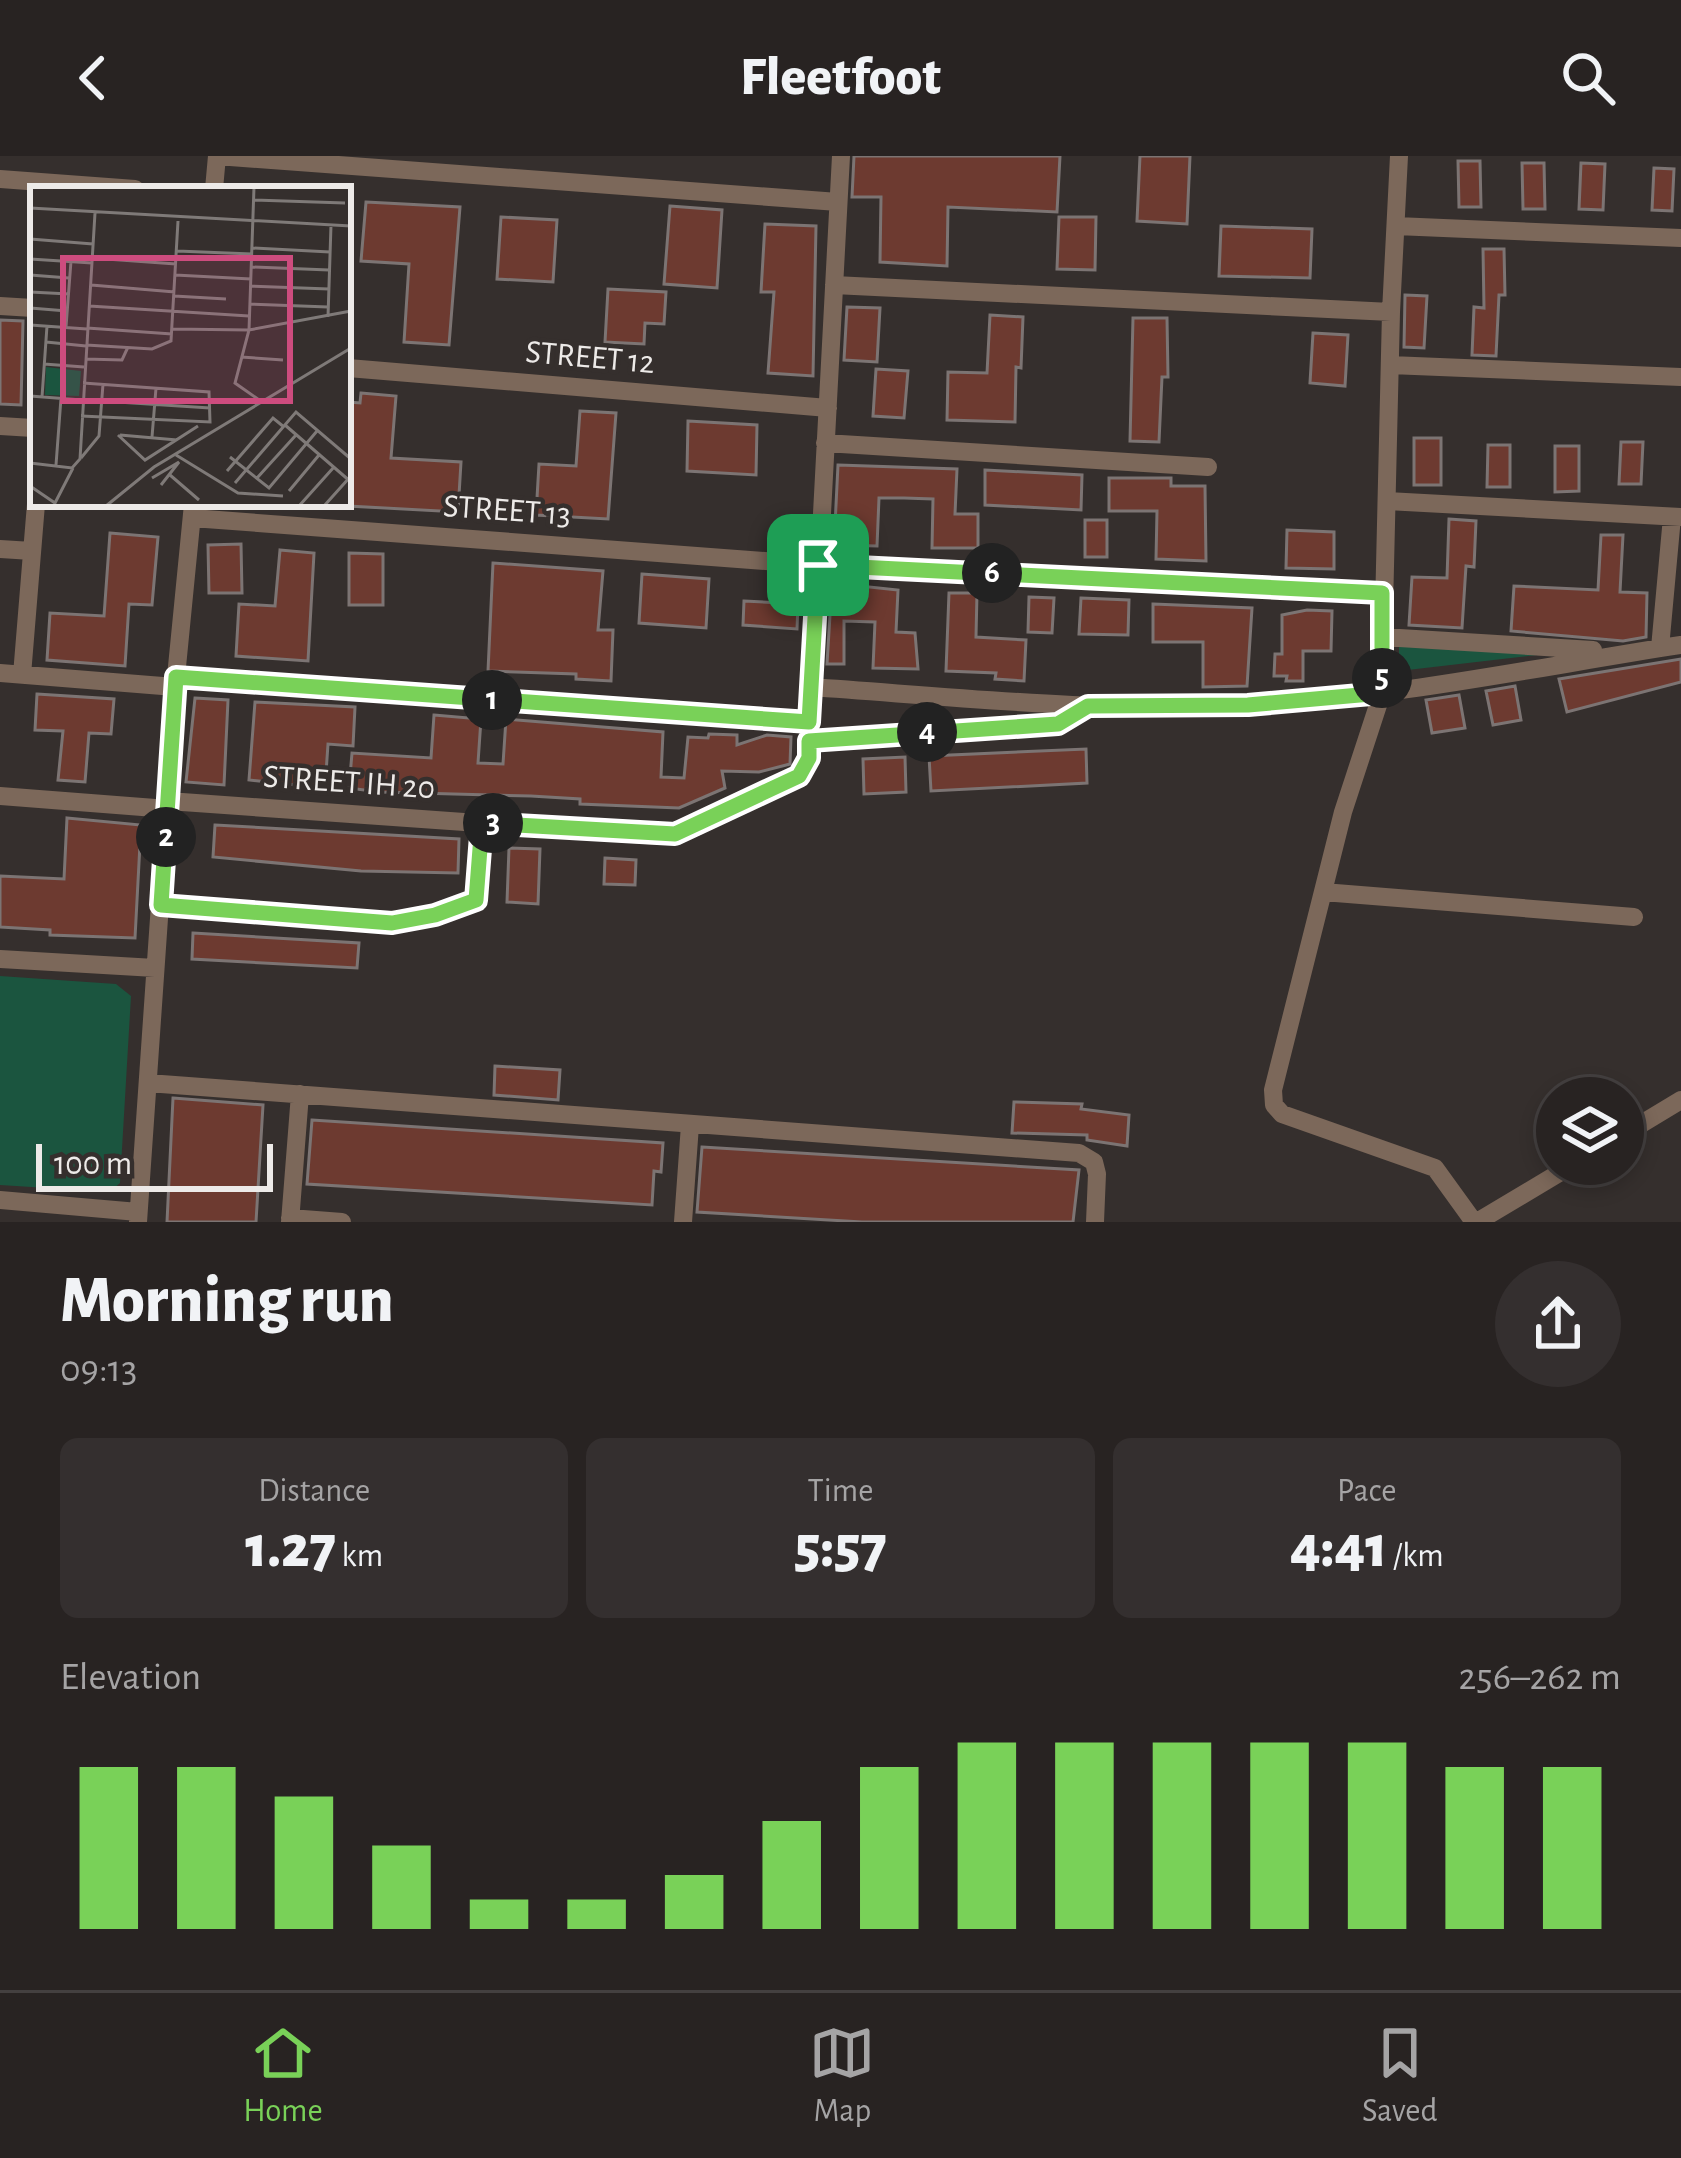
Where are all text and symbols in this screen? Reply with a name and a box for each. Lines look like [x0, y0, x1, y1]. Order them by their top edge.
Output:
icon: back [60, 45, 126, 111]
icon: search [1555, 45, 1621, 111]
text: Fleetfoot [740, 51, 941, 105]
inset map [30, 186, 351, 507]
street label: STREET 12 [524, 336, 656, 380]
street label: STREET 13 [442, 490, 572, 532]
pin [767, 514, 869, 616]
icon: arrive [785, 532, 851, 598]
pin: 6 [962, 543, 1022, 603]
text: 6 [984, 556, 1000, 589]
pin: 5 [1352, 648, 1412, 708]
text: 5 [1375, 661, 1389, 694]
pin: 1 [462, 670, 522, 730]
text: 1 [486, 683, 498, 716]
pin: 4 [897, 702, 957, 762]
text: 4 [919, 715, 935, 748]
street label: STREET IH 20 [262, 761, 436, 805]
pin: 3 [463, 793, 523, 853]
text: 3 [486, 806, 500, 839]
pin: 2 [136, 807, 196, 867]
text: 2 [158, 820, 174, 853]
map controls [1536, 1077, 1644, 1185]
button: layers [1536, 1077, 1644, 1185]
scale bar [36, 1138, 273, 1191]
text: 100 m [54, 1148, 132, 1181]
button: share [1495, 1261, 1621, 1387]
text: Morning run [60, 1268, 394, 1334]
text: 09:13 [60, 1350, 137, 1389]
text: Distance [258, 1475, 370, 1508]
text: Time [808, 1475, 873, 1508]
text: Pace [1337, 1475, 1397, 1508]
text: 1.27 [245, 1518, 336, 1578]
text: 5:57 [794, 1518, 887, 1578]
text: 4:41 [1290, 1518, 1387, 1578]
text: km [336, 1540, 383, 1573]
text: /km [1387, 1540, 1444, 1573]
text: Elevation [60, 1658, 201, 1697]
text: 256–262 m [1459, 1658, 1621, 1697]
tab: Home [243, 2020, 323, 2132]
tab: Map [809, 2020, 875, 2132]
tab: Saved [1362, 2020, 1438, 2132]

